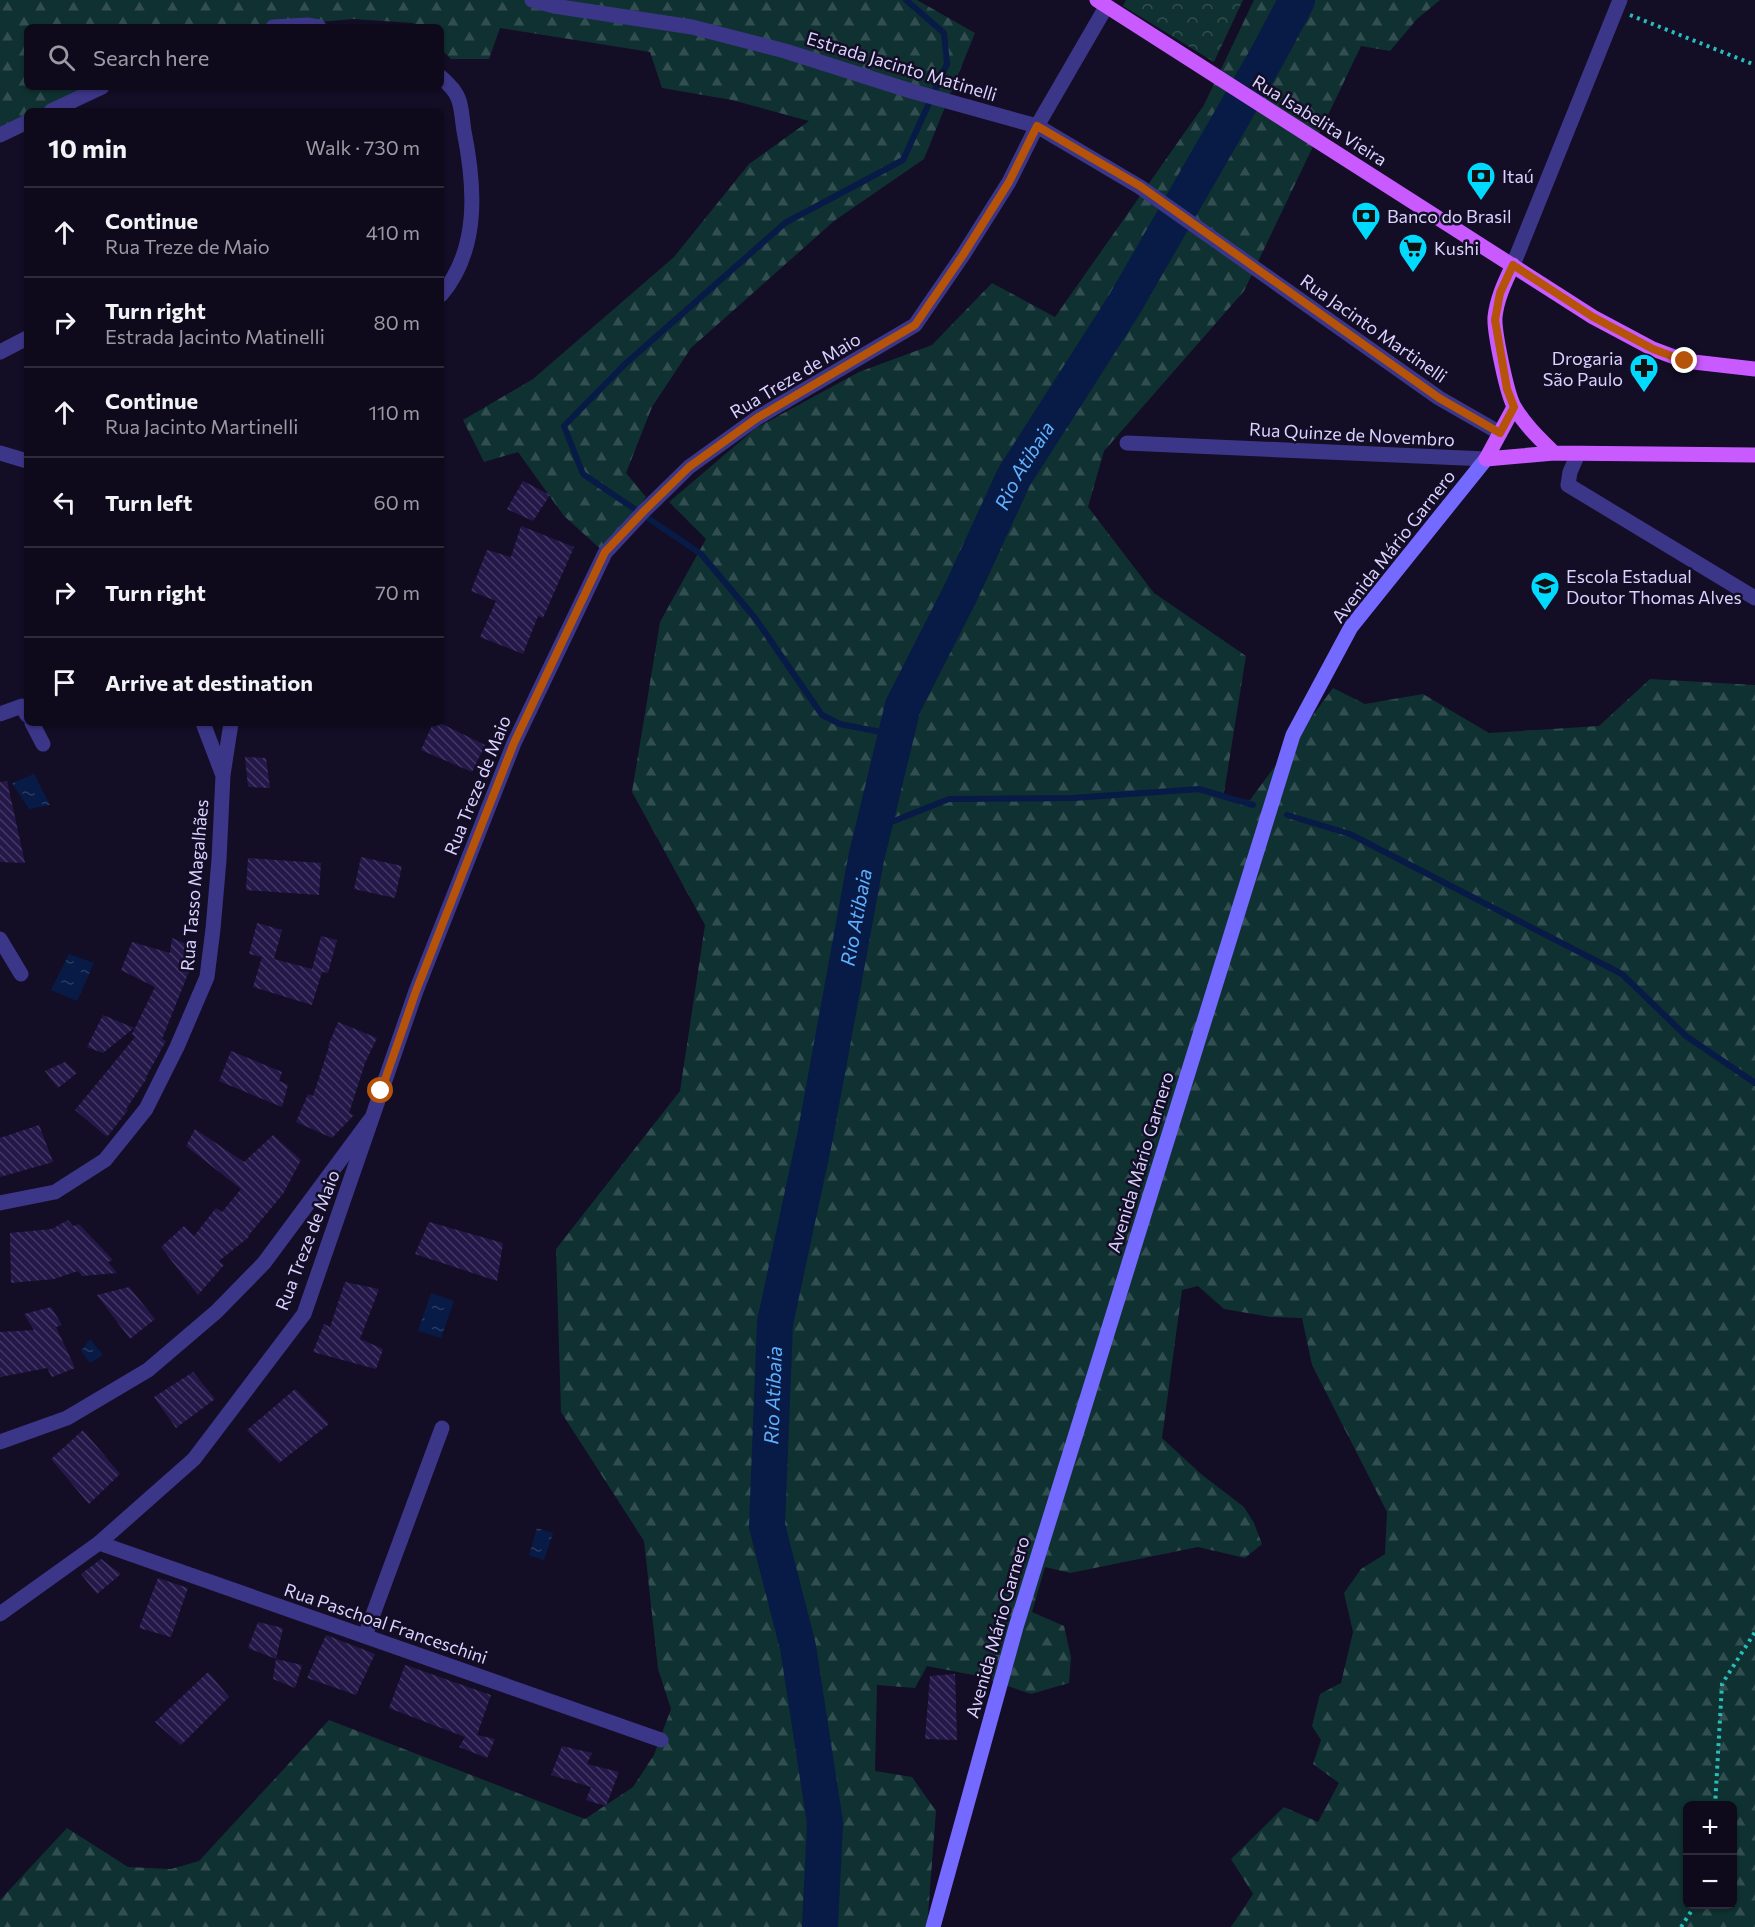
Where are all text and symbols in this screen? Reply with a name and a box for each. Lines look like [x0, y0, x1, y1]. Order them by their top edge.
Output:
search box [24, 24, 444, 90]
street label: Estrada Jacinto Matinelli [804, 27, 1000, 105]
icon: search [45, 41, 78, 74]
text: Search here [93, 44, 209, 71]
street label: Rua Isabelita Vieira [1249, 70, 1391, 170]
text: 10 min [48, 132, 127, 163]
text: Walk · 730 m [306, 135, 420, 159]
bank icon: Itaú [1465, 160, 1497, 202]
place label: Itaú [1502, 165, 1534, 187]
bank icon: Banco do Brasil [1350, 200, 1382, 242]
place label: Banco do Brasil [1387, 205, 1511, 227]
text: Continue [105, 207, 198, 234]
icon: ahead [48, 216, 81, 249]
text: 410 m [366, 220, 420, 244]
supermarket icon: Kushi [1397, 232, 1429, 274]
text: Rua Treze de Maio [105, 234, 270, 258]
place label: Kushi [1434, 237, 1479, 259]
street label: Rua Jacinto Martinelli [1296, 269, 1452, 387]
text: Turn right [105, 297, 206, 324]
icon: right [48, 306, 81, 339]
text: 80 m [374, 310, 420, 334]
text: Estrada Jacinto Matinelli [105, 324, 325, 348]
street label: Rua Treze de Maio [726, 327, 864, 423]
place label: Drogaria São Paulo [1543, 347, 1623, 390]
route end [1671, 347, 1697, 373]
pharmacy icon: Drogaria São Paulo [1628, 352, 1660, 394]
text: Continue [105, 387, 198, 414]
icon: ahead [48, 396, 81, 429]
text: 110 m [369, 400, 420, 424]
text: Rua Jacinto Martinelli [105, 414, 298, 438]
water label: Rio Atibaia [989, 416, 1059, 513]
street label: Rua Quinze de Novembro [1248, 418, 1456, 450]
street label: Avenida Mário Garnero [1326, 465, 1460, 627]
icon: left [48, 486, 81, 519]
text: Turn left [105, 489, 192, 516]
text: 60 m [374, 490, 420, 514]
place label: Escola Estadual Doutor Thomas Alves [1566, 565, 1742, 608]
school or university icon: Escola Estadual Doutor Thomas Alves [1529, 570, 1561, 612]
icon: right [48, 576, 81, 609]
text: Turn right [105, 579, 206, 606]
text: 70 m [375, 580, 420, 604]
icon: arrive [48, 666, 81, 699]
text: Arrive at destination [105, 669, 313, 696]
street label: Rua Treze de Maio [439, 712, 515, 858]
street label: Rua Tasso Magalhães [176, 798, 212, 972]
water label: Rio Atibaia [835, 867, 876, 968]
street label: Avenida Mário Garnero [1102, 1069, 1178, 1255]
route start [367, 1077, 393, 1103]
street label: Rua Treze de Maio [270, 1167, 344, 1313]
water label: Rio Atibaia [758, 1346, 786, 1445]
street label: Avenida Mário Garnero [961, 1534, 1033, 1720]
street label: Rua Paschoal Franceschini [282, 1578, 490, 1668]
map controls [1683, 1801, 1737, 1909]
button: + [1683, 1801, 1737, 1855]
button: − [1683, 1855, 1737, 1909]

